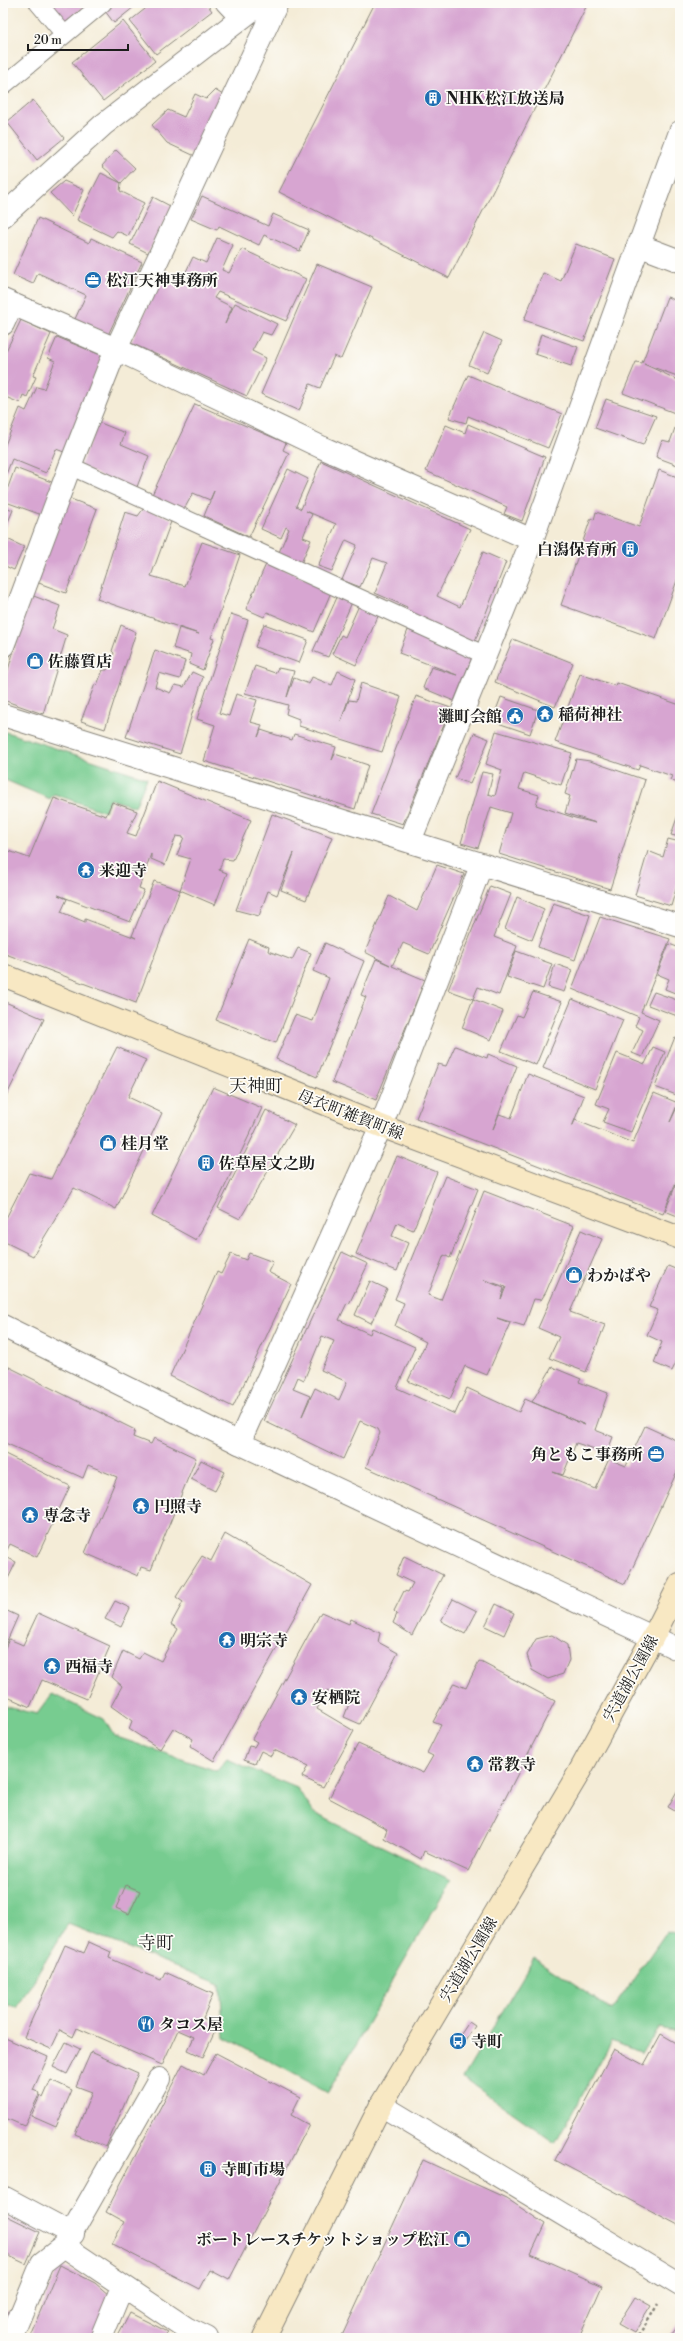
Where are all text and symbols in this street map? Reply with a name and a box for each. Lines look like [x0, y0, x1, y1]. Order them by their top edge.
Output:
scale bar [28, 26, 128, 52]
text: 20 m [34, 33, 62, 48]
building icon: NHK松江放送局 [423, 88, 443, 108]
place label: NHK松江放送局 [446, 89, 565, 109]
office icon: 松江天神事務所 [83, 270, 103, 290]
place label: 松江天神事務所 [106, 271, 218, 291]
building icon: 白潟保育所 [620, 539, 640, 559]
place label: 白潟保育所 [537, 540, 617, 560]
shop icon: 佐藤質店 [25, 651, 45, 671]
place label: 佐藤質店 [48, 652, 112, 672]
temple icon: 稲荷神社 [535, 704, 555, 724]
place label: 稲荷神社 [558, 705, 622, 725]
public building icon: 灘町会館 [505, 706, 525, 726]
place label: 灘町会館 [438, 707, 502, 727]
temple icon: 来迎寺 [76, 860, 96, 880]
place label: 来迎寺 [99, 861, 147, 881]
district label: 天神町 [229, 1075, 283, 1098]
street label: 母衣町雑賀町線 [295, 1086, 407, 1144]
shop icon: 桂月堂 [98, 1133, 118, 1153]
place label: 桂月堂 [121, 1134, 169, 1154]
building icon: 佐草屋文之助 [196, 1153, 216, 1173]
place label: 佐草屋文之助 [219, 1154, 315, 1174]
shop icon: わかばや [564, 1265, 584, 1285]
place label: わかばや [587, 1266, 651, 1286]
office icon: 角ともこ事務所 [646, 1444, 666, 1464]
place label: 角ともこ事務所 [531, 1445, 643, 1465]
temple icon: 円照寺 [131, 1496, 151, 1516]
place label: 円照寺 [154, 1497, 202, 1517]
temple icon: 専念寺 [20, 1505, 40, 1525]
place label: 専念寺 [43, 1506, 91, 1526]
temple icon: 明宗寺 [217, 1630, 237, 1650]
place label: 明宗寺 [240, 1631, 288, 1651]
street label: 宍道湖公園線 [599, 1632, 663, 1725]
temple icon: 西福寺 [42, 1656, 62, 1676]
place label: 西福寺 [65, 1657, 113, 1677]
temple icon: 安栖院 [289, 1687, 309, 1707]
place label: 安栖院 [312, 1688, 360, 1708]
temple icon: 常教寺 [465, 1754, 485, 1774]
place label: 常教寺 [488, 1755, 536, 1775]
street label: 宍道湖公園線 [436, 1913, 502, 2006]
district label: 寺町 [138, 1932, 174, 1955]
restaurant icon: タコス屋 [136, 2014, 156, 2034]
place label: タコス屋 [159, 2015, 223, 2035]
bus stop icon: 寺町 [448, 2031, 468, 2051]
place label: 寺町 [471, 2032, 503, 2052]
building icon: 寺町市場 [198, 2159, 218, 2179]
place label: 寺町市場 [221, 2160, 285, 2180]
shop icon: ボートレースチケットショップ松江 [452, 2229, 472, 2249]
place label: ボートレースチケットショップ松江 [196, 2230, 449, 2250]

